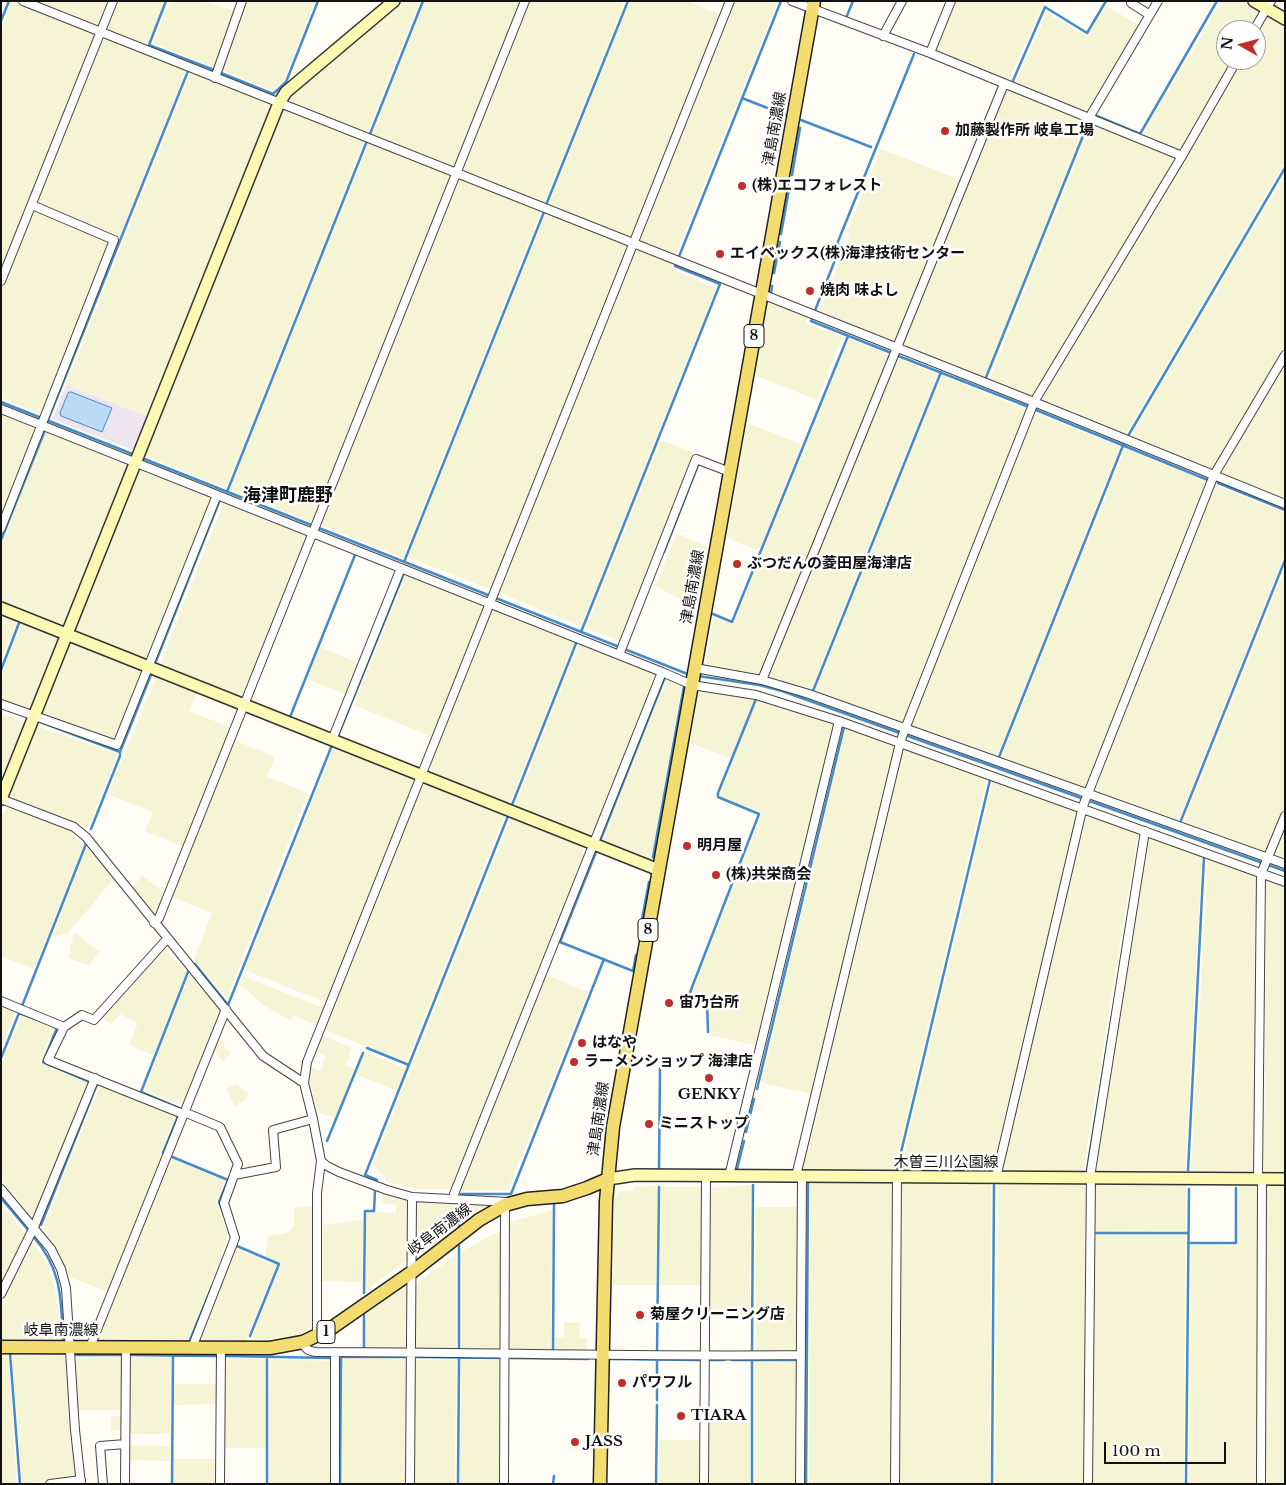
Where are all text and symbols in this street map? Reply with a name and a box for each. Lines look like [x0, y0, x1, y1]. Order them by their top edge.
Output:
north arrow [1216, 20, 1266, 70]
text: N [1217, 36, 1237, 51]
street label: 津島南濃線 [760, 91, 790, 167]
place label: 加藤製作所 岐阜工場 [955, 122, 1094, 140]
marker: 加藤製作所 岐阜工場 [939, 125, 951, 137]
place label: (株)エコフォレスト [752, 177, 882, 195]
marker: (株)エコフォレスト [736, 180, 748, 192]
place label: エイベックス(株)海津技術センター [730, 245, 965, 263]
marker: エイベックス(株)海津技術センター [714, 248, 726, 260]
place label: 焼肉 味よし [820, 282, 899, 300]
marker: 焼肉 味よし [804, 285, 816, 297]
road number: 8 [744, 324, 764, 348]
district label: 海津町鹿野 [243, 485, 333, 507]
street label: 津島南濃線 [678, 549, 708, 625]
place label: ぶつだんの菱田屋海津店 [747, 555, 912, 573]
marker: ぶつだんの菱田屋海津店 [731, 558, 743, 570]
place label: 明月屋 [697, 837, 742, 855]
marker: 明月屋 [681, 840, 693, 852]
place label: (株)共栄商会 [726, 866, 811, 884]
marker: (株)共栄商会 [710, 869, 722, 881]
road number: 8 [638, 918, 658, 942]
place label: 宙乃台所 [679, 994, 739, 1012]
marker: 宙乃台所 [663, 997, 675, 1009]
place label: はなや [592, 1034, 637, 1052]
marker: はなや [576, 1037, 588, 1049]
place label: ラーメンショップ 海津店 [584, 1053, 753, 1071]
marker: ラーメンショップ 海津店 [568, 1056, 580, 1068]
marker: GENKY [703, 1072, 715, 1084]
street label: 津島南濃線 [585, 1081, 613, 1157]
place label: GENKY [678, 1086, 740, 1104]
place label: ミニストップ [659, 1115, 749, 1133]
marker: ミニストップ [643, 1118, 655, 1130]
street label: 木曽三川公園線 [894, 1154, 998, 1172]
street label: 岐阜南濃線 [405, 1200, 475, 1260]
place label: 菊屋クリーニング店 [650, 1306, 785, 1324]
marker: 菊屋クリーニング店 [634, 1309, 646, 1321]
road number: 1 [317, 1320, 335, 1344]
street label: 岐阜南濃線 [24, 1322, 98, 1340]
place label: パワフル [632, 1374, 692, 1392]
marker: パワフル [616, 1377, 628, 1389]
place label: TIARA [691, 1407, 746, 1425]
marker: TIARA [675, 1410, 687, 1422]
scale bar [1106, 1432, 1228, 1464]
place label: JASS [585, 1433, 623, 1451]
marker: JASS [569, 1436, 581, 1448]
text: 100 m [1112, 1441, 1161, 1460]

